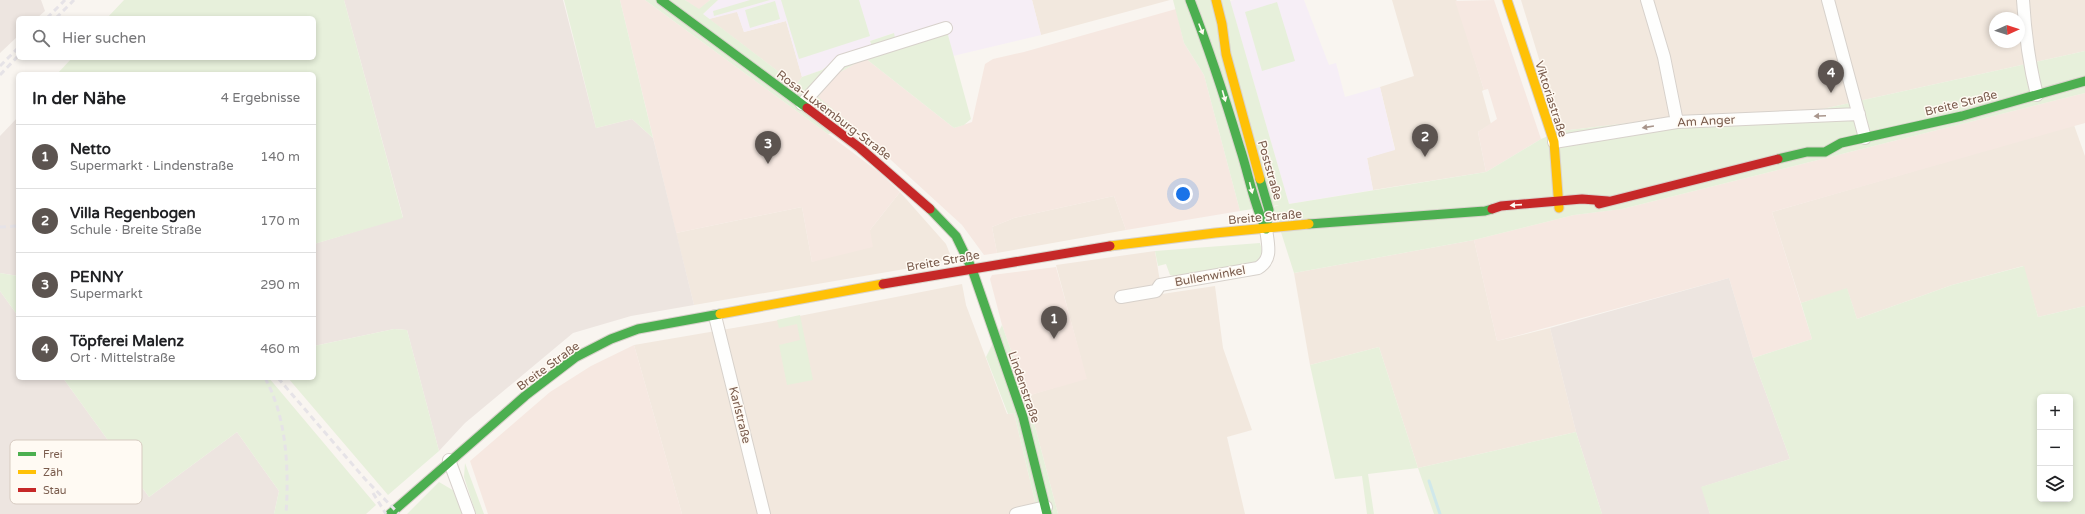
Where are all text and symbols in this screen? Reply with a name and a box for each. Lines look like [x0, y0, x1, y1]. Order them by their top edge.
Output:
north arrow [1989, 12, 2025, 48]
search box [16, 16, 316, 60]
one-way arrow [1199, 24, 1205, 36]
icon: search [30, 27, 52, 49]
text: Hier suchen [62, 29, 146, 47]
street label: Viktoriastraße [1532, 59, 1570, 139]
pin: 4 [1818, 60, 1844, 93]
street label: Rosa-Luxemburg-Straße [774, 67, 894, 163]
street label: Breite Straße [1923, 87, 1999, 119]
text: In der Nähe [32, 88, 126, 109]
text: 4 Ergebnisse [221, 90, 300, 106]
one-way arrow [1221, 90, 1227, 102]
street label: Am Anger [1677, 112, 1736, 130]
one-way arrow [1814, 112, 1826, 119]
pin: 2 [1412, 124, 1438, 157]
one-way arrow [1642, 124, 1654, 130]
pin: 3 [755, 131, 781, 164]
street label: Poststraße [1255, 139, 1285, 202]
text: Netto [70, 140, 111, 158]
text: 1 [41, 149, 49, 165]
text: 140 m [260, 149, 300, 165]
text: Supermarkt · Lindenstraße [70, 158, 234, 174]
one-way arrow [1248, 182, 1254, 194]
your location [1173, 184, 1193, 204]
one-way arrow [1510, 201, 1522, 208]
text: Villa Regenbogen [70, 204, 196, 222]
street label: Breite Straße [1228, 207, 1303, 227]
text: 2 [41, 213, 49, 229]
text: 170 m [260, 213, 300, 229]
text: Schule · Breite Straße [70, 222, 202, 238]
street label: Breite Straße [905, 248, 981, 274]
street label: Bullenwinkel [1174, 263, 1246, 289]
text: PENNY [70, 268, 123, 286]
text: 3 [41, 277, 49, 293]
text: 290 m [260, 277, 300, 293]
text: Supermarkt [70, 286, 143, 302]
pin: 1 [1041, 306, 1067, 339]
text: Töpferei Malenz [70, 332, 184, 350]
street label: Breite Straße [514, 338, 582, 393]
text: 4 [41, 341, 49, 357]
text: 460 m [260, 341, 300, 357]
street label: Lindenstraße [1005, 349, 1043, 425]
text: Ort · Mittelstraße [70, 350, 175, 366]
street label: Karlstraße [726, 385, 754, 445]
map controls [2037, 394, 2073, 502]
button: + [2037, 394, 2073, 430]
button: − [2037, 430, 2073, 466]
legend [10, 440, 142, 504]
text: Frei [43, 448, 62, 461]
text: Zäh [43, 466, 63, 479]
button: layers [2037, 466, 2073, 502]
text: Stau [43, 484, 67, 497]

